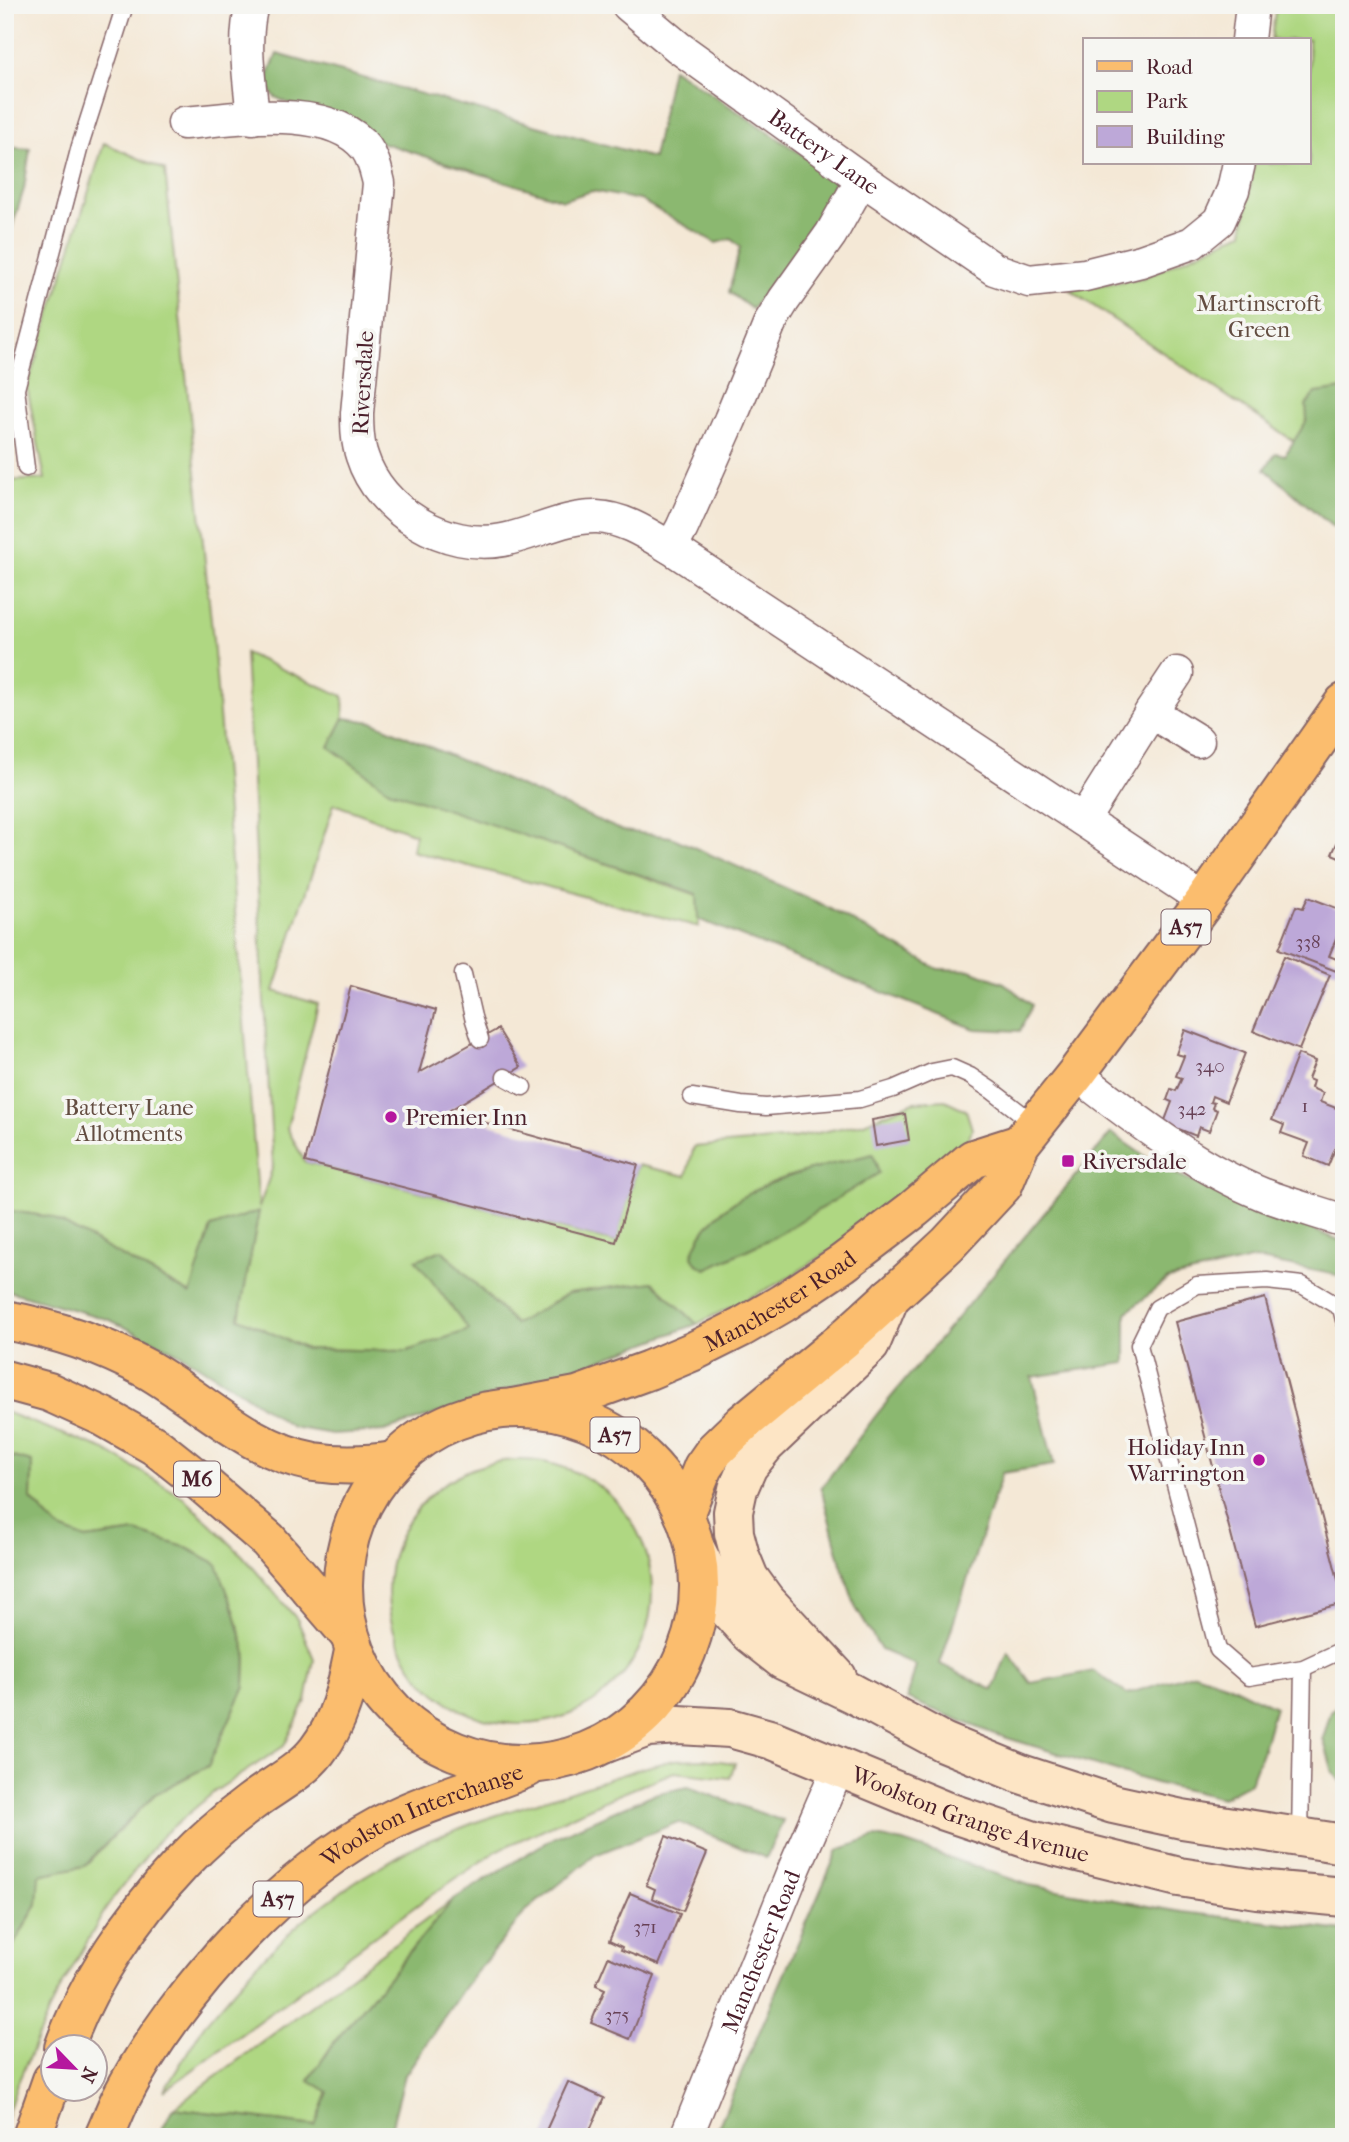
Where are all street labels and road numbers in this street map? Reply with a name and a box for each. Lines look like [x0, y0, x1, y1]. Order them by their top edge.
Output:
street label: Battery Lane [763, 103, 885, 200]
street label: Riversdale [347, 330, 379, 436]
road number: A57 [1162, 909, 1210, 944]
street label: Manchester Road [699, 1244, 862, 1357]
road number: A57 [590, 1418, 640, 1452]
road number: M6 [174, 1462, 220, 1496]
street label: Woolston Interchange [315, 1758, 527, 1873]
street label: Woolston Grange Avenue [847, 1760, 1092, 1868]
street label: Manchester Road [716, 1866, 806, 2037]
road number: A57 [254, 1882, 302, 1916]

